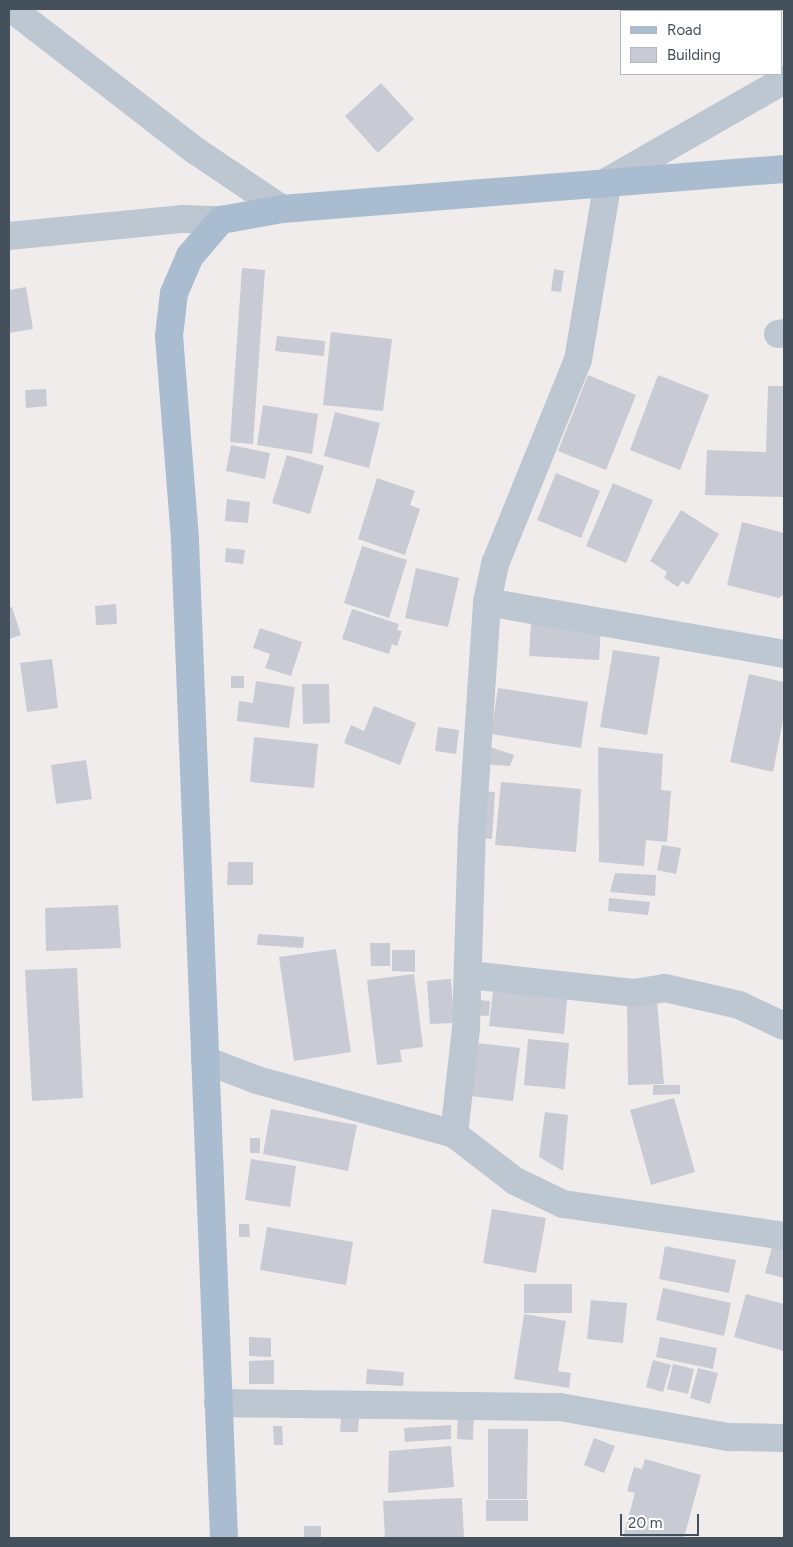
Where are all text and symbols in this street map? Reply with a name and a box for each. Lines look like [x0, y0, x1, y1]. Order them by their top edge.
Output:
legend [620, 10, 783, 75]
text: Road [667, 21, 702, 39]
text: Building [667, 46, 721, 64]
scale bar [623, 1504, 702, 1536]
text: 20 m [628, 1514, 662, 1532]

